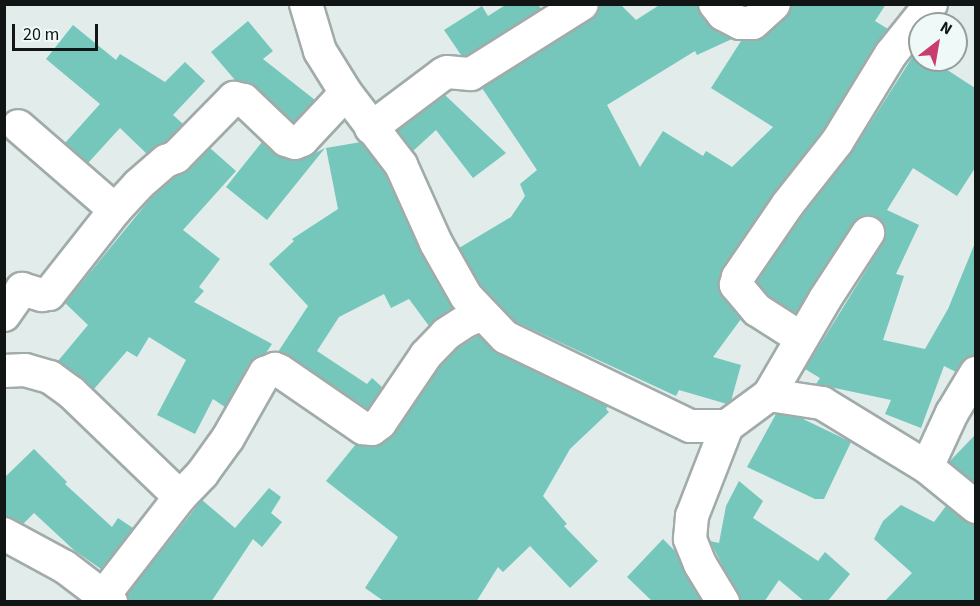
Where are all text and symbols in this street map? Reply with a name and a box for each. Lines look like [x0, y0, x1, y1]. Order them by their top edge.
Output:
scale bar [15, 12, 100, 50]
north arrow [908, 12, 968, 72]
text: N [936, 16, 956, 40]
text: 20 m [23, 22, 59, 47]

